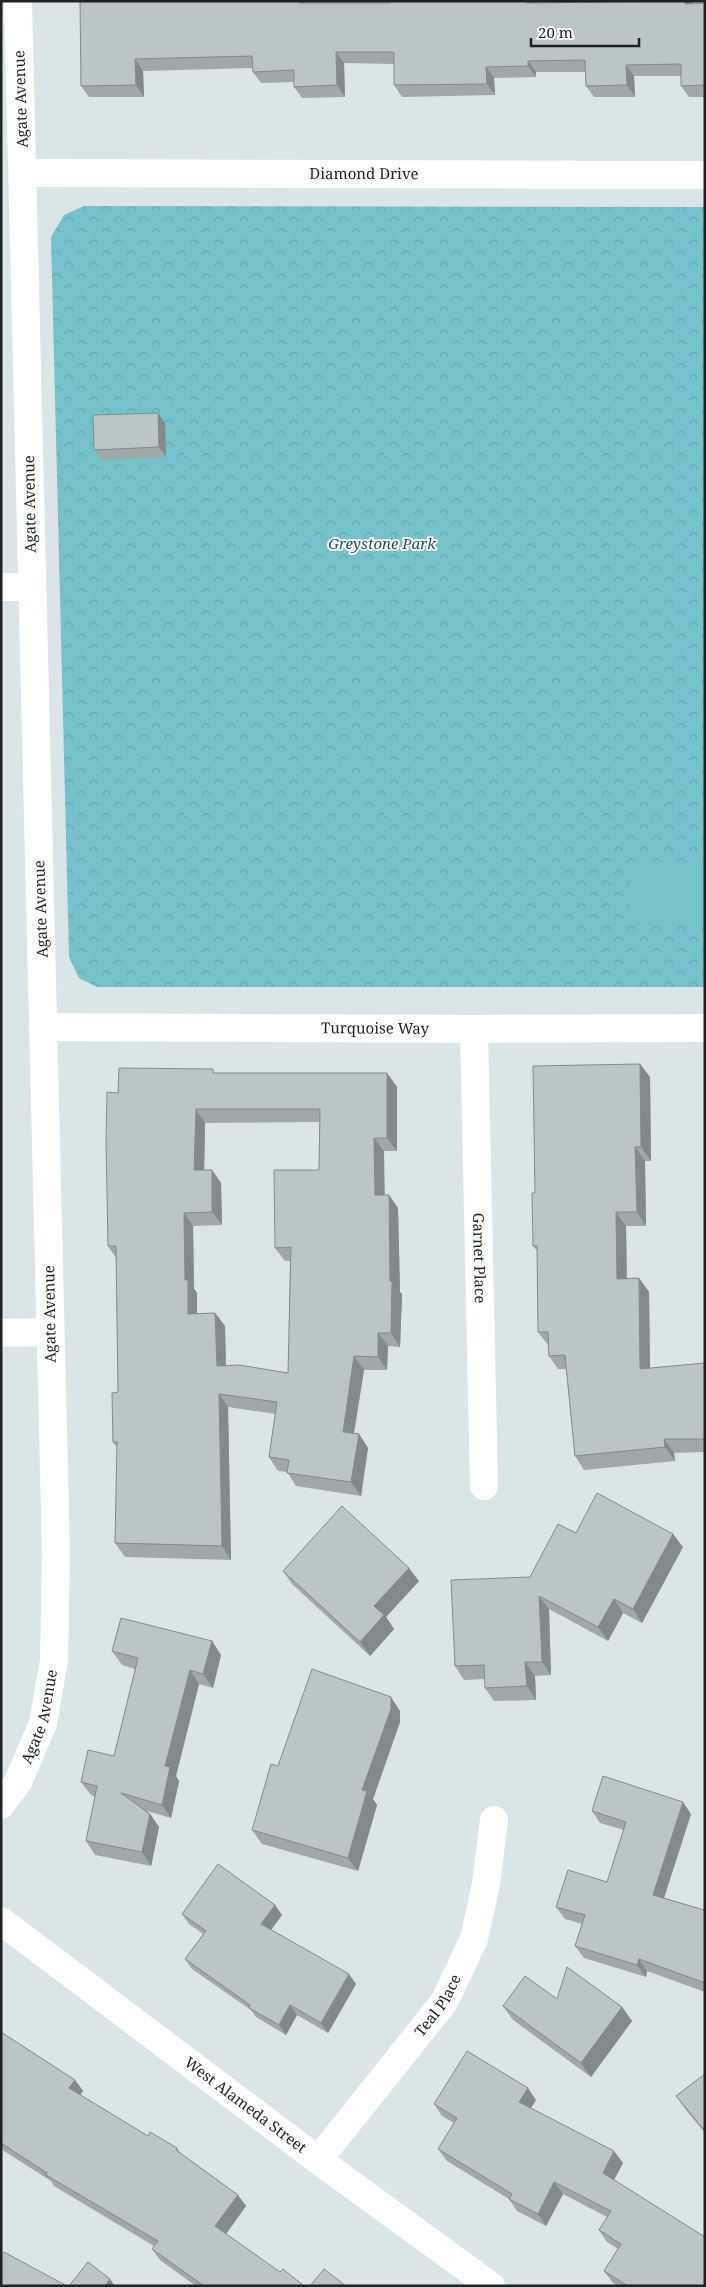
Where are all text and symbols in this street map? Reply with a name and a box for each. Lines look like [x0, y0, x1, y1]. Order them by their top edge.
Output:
scale bar [531, 15, 638, 47]
text: 20 m [538, 22, 573, 42]
street label: Agate Avenue [8, 50, 32, 148]
street label: Diamond Drive [309, 163, 419, 183]
street label: Agate Avenue [18, 455, 40, 553]
park label: Greystone Park [328, 533, 436, 553]
street label: Agate Avenue [28, 860, 52, 958]
street label: Turquoise Way [321, 1017, 430, 1038]
street label: Garnet Place [469, 1212, 491, 1304]
street label: Agate Avenue [38, 1265, 60, 1363]
street label: Agate Avenue [16, 1668, 61, 1767]
street label: Teal Place [409, 1971, 465, 2040]
street label: West Alameda Street [181, 2052, 311, 2157]

